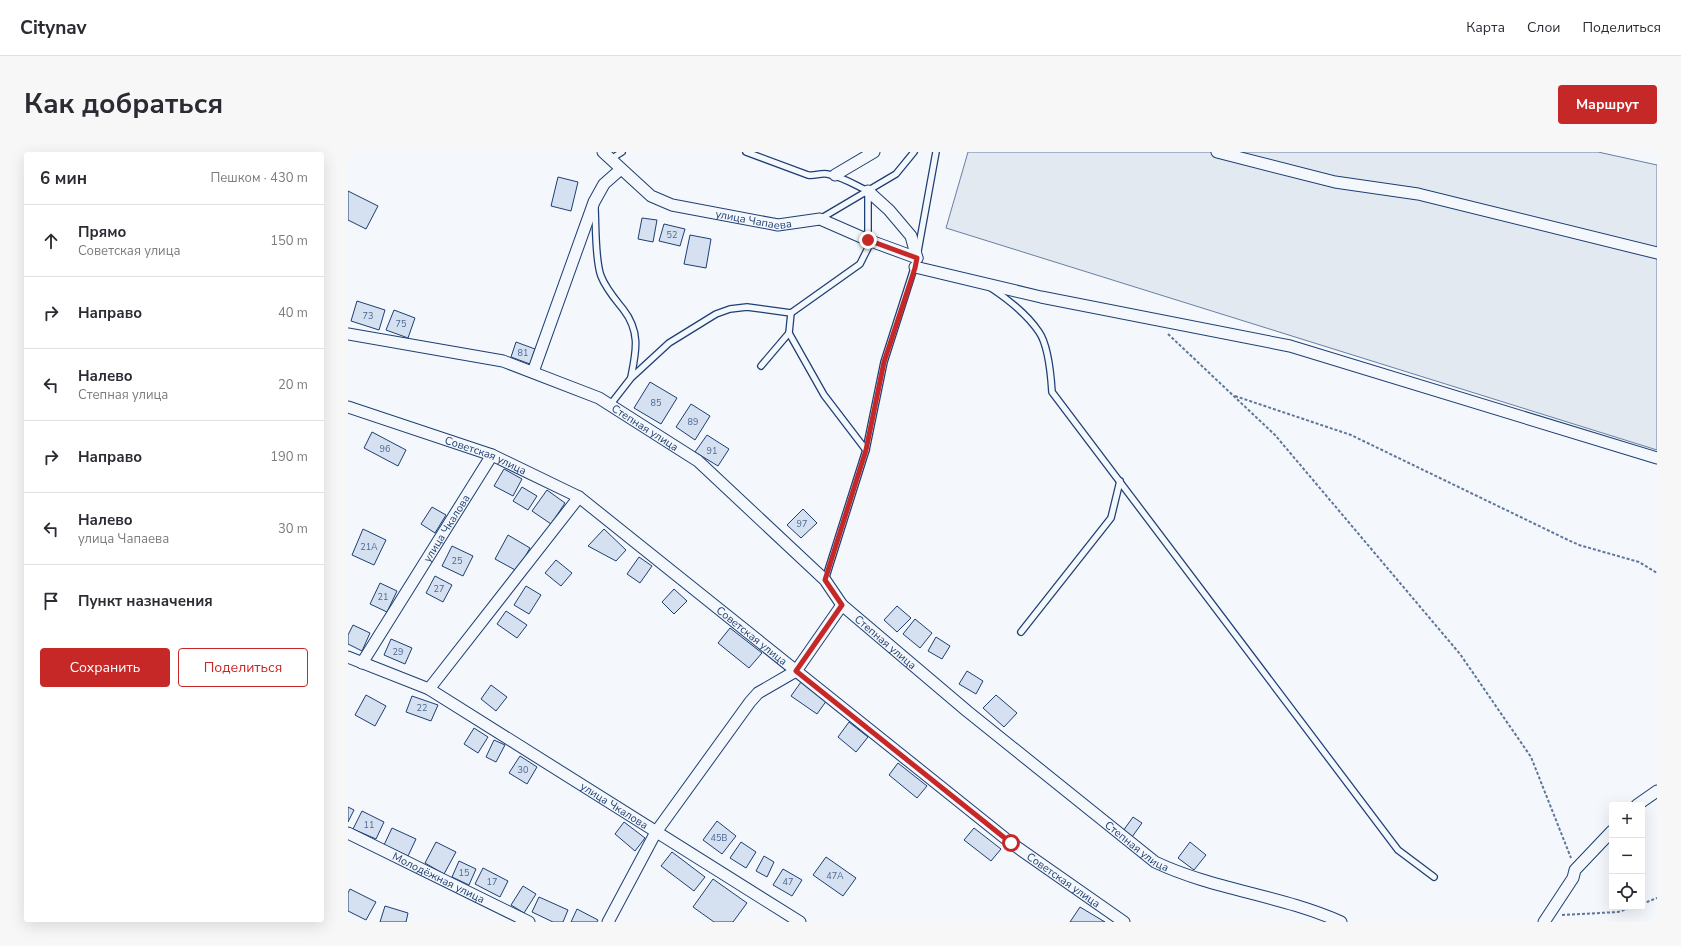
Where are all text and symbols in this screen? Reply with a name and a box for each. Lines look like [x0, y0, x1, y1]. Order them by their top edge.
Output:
text: Citynav [20, 15, 87, 41]
text: Карта [1466, 18, 1505, 37]
text: Слои [1527, 18, 1561, 37]
text: Поделиться [1583, 18, 1661, 37]
text: Как добраться [24, 85, 223, 123]
button: Маршрут [1558, 85, 1657, 124]
text: 6 мин [40, 167, 87, 190]
text: Пешком · 430 m [210, 169, 308, 187]
street label: улица Чапаева [714, 206, 793, 233]
text: Прямо [78, 222, 126, 242]
house number: 52 [667, 229, 677, 241]
icon: ahead [40, 230, 62, 252]
route end [859, 231, 877, 249]
text: 150 m [270, 232, 308, 250]
text: Советская улица [78, 242, 180, 260]
icon: right [40, 302, 62, 324]
text: Направо [78, 303, 142, 323]
text: 40 m [278, 304, 308, 322]
house number: 73 [363, 310, 373, 322]
house number: 75 [396, 318, 406, 330]
house number: 81 [518, 347, 528, 359]
text: Налево [78, 366, 133, 386]
icon: left [40, 374, 62, 396]
text: 20 m [278, 376, 308, 394]
text: Степная улица [78, 386, 168, 404]
house number: 85 [651, 397, 661, 409]
street label: Степная улица [609, 401, 681, 455]
house number: 89 [688, 416, 698, 428]
street label: Советская улица [443, 433, 529, 479]
house number: 96 [380, 443, 390, 455]
house number: 91 [707, 445, 717, 457]
icon: right [40, 446, 62, 468]
text: Направо [78, 447, 142, 467]
text: 190 m [270, 448, 308, 466]
street label: улица Чкалова [420, 492, 474, 565]
text: Налево [78, 510, 133, 530]
icon: left [40, 518, 62, 540]
house number: 97 [797, 518, 807, 530]
text: 30 m [278, 520, 308, 538]
text: улица Чапаева [78, 530, 169, 548]
house number: 21А [360, 541, 378, 553]
house number: 25 [452, 555, 462, 567]
house number: 27 [434, 583, 444, 595]
icon: arrive [40, 590, 62, 612]
text: Пункт назначения [78, 591, 213, 611]
house number: 21 [378, 591, 388, 603]
street label: Советская улица [713, 603, 790, 669]
street label: Степная улица [851, 612, 919, 673]
house number: 29 [393, 646, 403, 658]
button: Сохранить [40, 648, 170, 687]
button: Поделиться [178, 648, 308, 687]
house number: 22 [417, 702, 427, 714]
house number: 30 [518, 764, 528, 776]
street label: улица Чкалова [577, 779, 651, 833]
map controls [1609, 802, 1645, 910]
button: + [1609, 802, 1645, 838]
street label: Степная улица [1102, 818, 1171, 875]
house number: 11 [364, 819, 374, 831]
house number: 45В [711, 832, 727, 844]
route start [1002, 834, 1020, 852]
button: − [1609, 838, 1645, 874]
street label: Молодёжная улица [390, 849, 487, 907]
street label: Советская улица [1023, 849, 1103, 911]
house number: 15 [459, 867, 469, 879]
house number: 47А [826, 870, 844, 882]
button: locate [1609, 874, 1645, 910]
house number: 17 [487, 876, 497, 888]
house number: 47 [783, 876, 793, 888]

